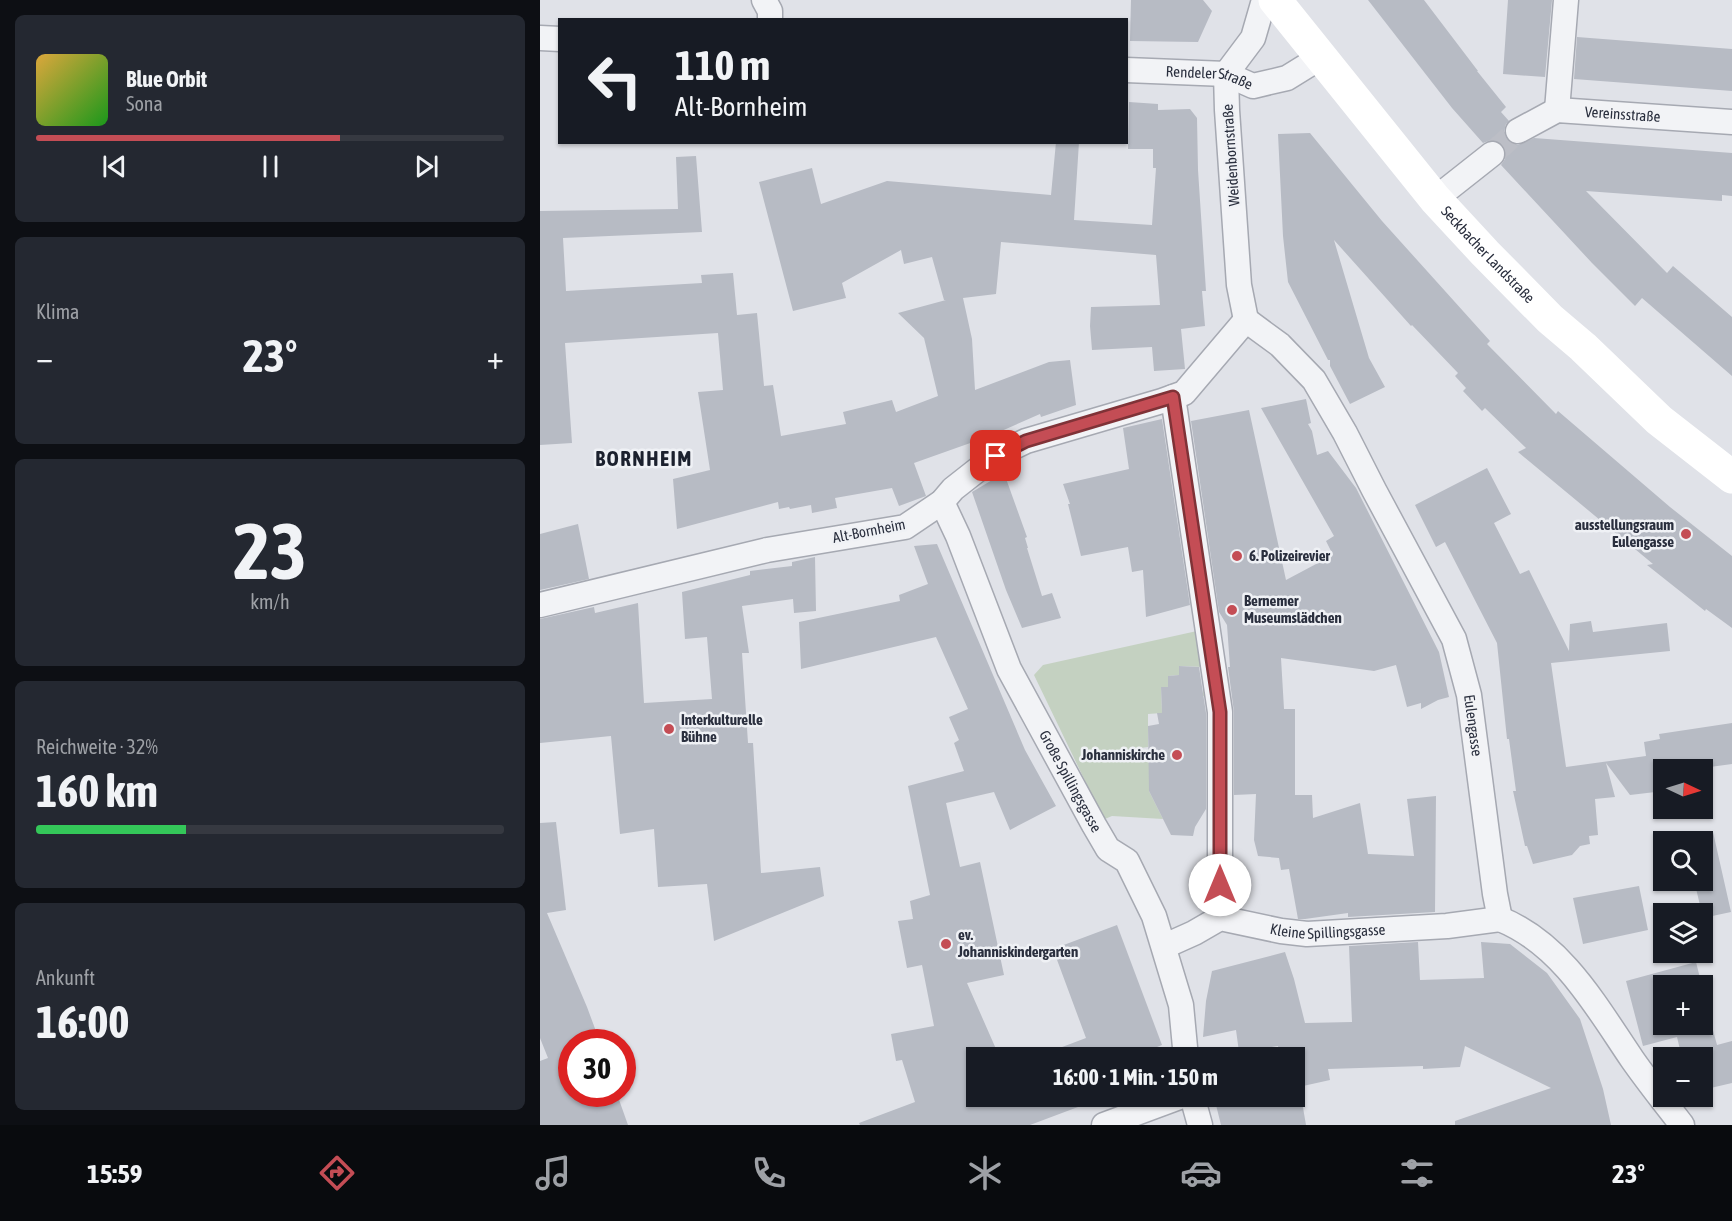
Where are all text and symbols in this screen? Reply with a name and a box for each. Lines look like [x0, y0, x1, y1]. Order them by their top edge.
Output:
text: 110 m [675, 41, 770, 89]
icon: left [576, 42, 654, 120]
street label: Rendeler Straße [1165, 63, 1255, 93]
text: Blue Orbit [126, 66, 207, 92]
text: Alt-Bornheim [675, 91, 807, 122]
text: Sona [126, 92, 163, 115]
street label: Weidenbornstraße [1218, 103, 1243, 207]
street label: Vereinsstraße [1584, 103, 1661, 125]
icon: previous [98, 150, 131, 183]
icon: pause [254, 150, 287, 183]
icon: next [410, 150, 443, 183]
street label: Seckbacher Landstraße [1438, 202, 1538, 306]
text: Klima [36, 300, 79, 323]
text: 23° [243, 330, 297, 382]
text: − [36, 338, 53, 376]
text: + [487, 338, 504, 376]
pin [970, 430, 1021, 481]
icon: arrive [979, 439, 1012, 472]
district label: BORNHEIM [595, 446, 693, 470]
text: 23 [233, 506, 307, 596]
street label: Alt-Bornheim [831, 515, 907, 546]
place label: ausstellungsraum Eulengasse [1575, 516, 1674, 550]
marker: ausstellungsraum Eulengasse [1679, 527, 1693, 541]
place label: 6. Polizeirevier [1249, 547, 1330, 564]
marker: 6. Polizeirevier [1230, 549, 1244, 563]
text: km/h [250, 590, 290, 613]
place label: Bernemer Museumslädchen [1244, 592, 1342, 626]
marker: Bernemer Museumslädchen [1225, 603, 1239, 617]
street label: Eulengasse [1461, 693, 1486, 757]
place label: Interkulturelle Bühne [681, 711, 763, 745]
marker: Interkulturelle Bühne [662, 722, 676, 736]
street label: Große Spillingsgasse [1036, 727, 1105, 835]
text: Reichweite · 32% [36, 735, 158, 758]
place label: Johanniskirche [1081, 746, 1165, 763]
marker: Johanniskirche [1170, 748, 1184, 762]
north arrow [1653, 759, 1713, 819]
map controls [1653, 759, 1713, 1107]
text: 160 km [36, 765, 158, 817]
button: search [1653, 831, 1713, 891]
position arrow [1188, 853, 1252, 917]
button: layers [1653, 903, 1713, 963]
street label: Kleine Spillingsgasse [1269, 920, 1386, 942]
place label: ev. Johanniskindergarten [957, 926, 1078, 960]
marker: ev. Johanniskindergarten [939, 937, 953, 951]
text: Ankunft [36, 966, 95, 989]
button: + [1653, 975, 1713, 1035]
text: 16:00 [36, 996, 130, 1048]
speed limit sign: 30 [558, 1029, 636, 1107]
button: − [1653, 1047, 1713, 1107]
text: 16:00 · 1 Min. · 150 m [1053, 1064, 1218, 1090]
icon: directions [316, 1152, 358, 1194]
icon: music [532, 1152, 574, 1194]
icon: phone [748, 1152, 790, 1194]
icon: climate [964, 1152, 1006, 1194]
icon: car [1180, 1152, 1222, 1194]
icon: filters [1396, 1152, 1438, 1194]
text: 15:59 [87, 1158, 143, 1189]
text: 23° [1612, 1158, 1645, 1189]

